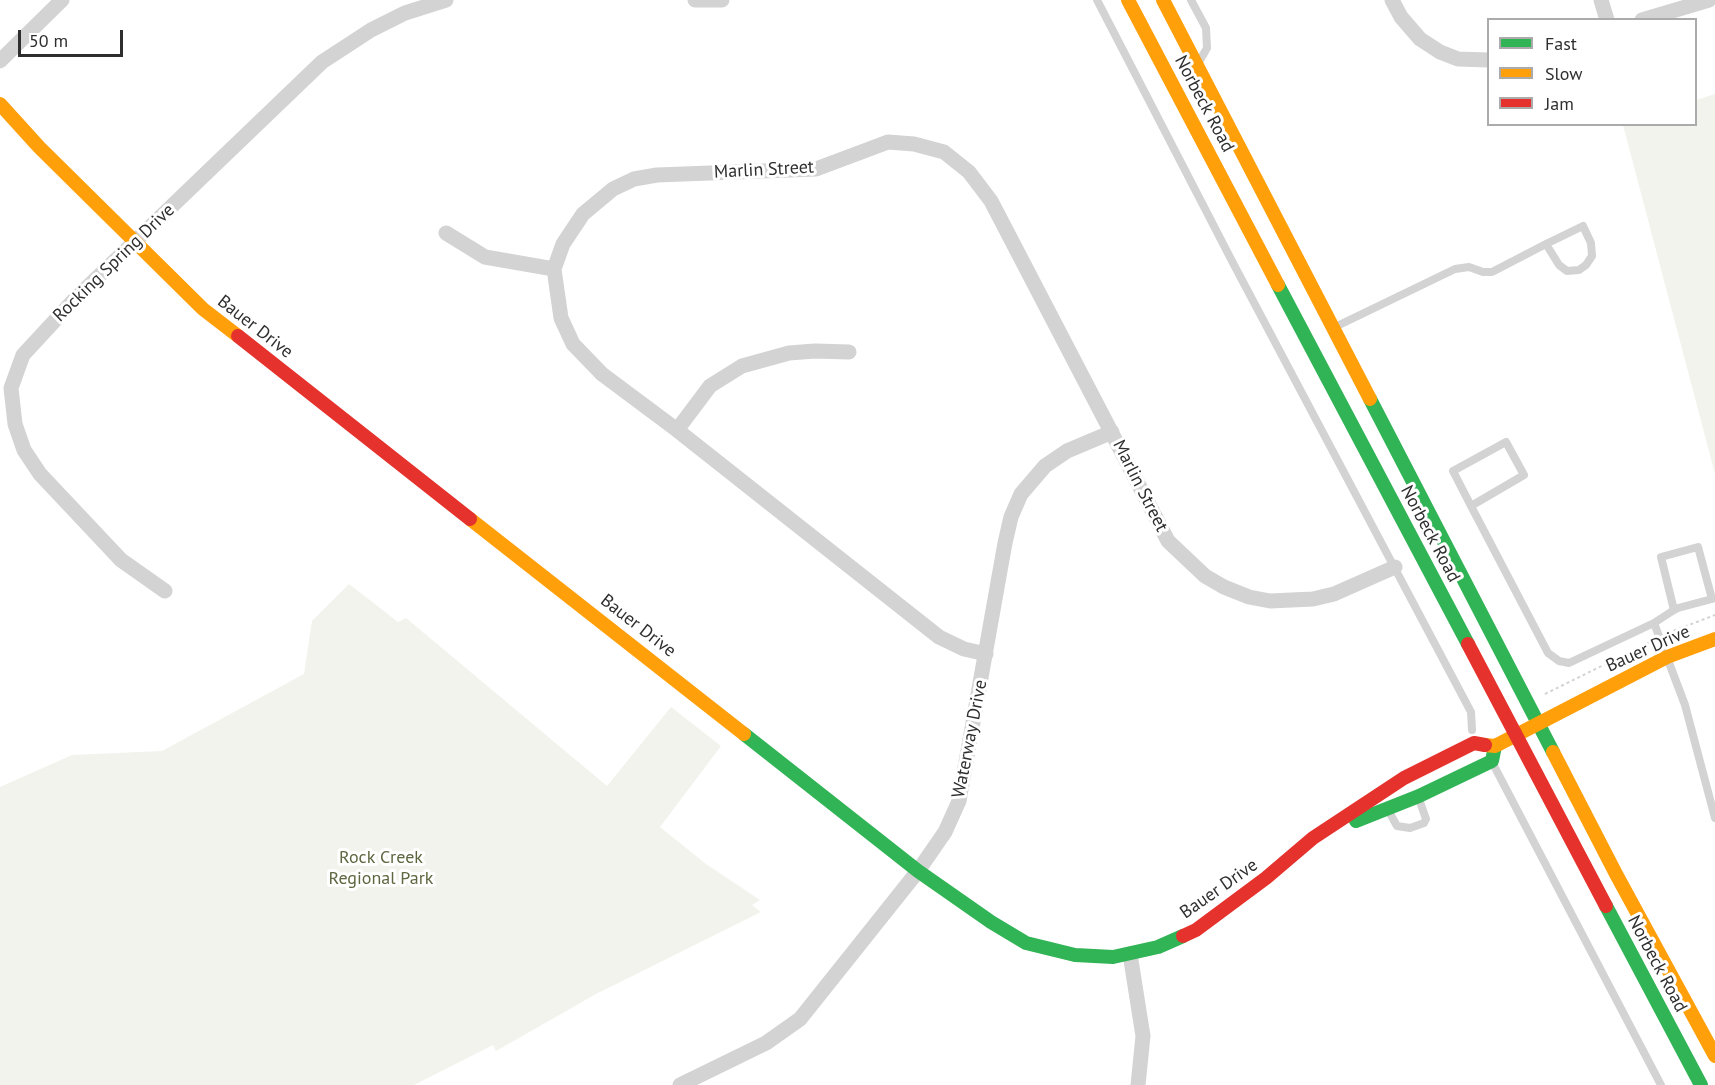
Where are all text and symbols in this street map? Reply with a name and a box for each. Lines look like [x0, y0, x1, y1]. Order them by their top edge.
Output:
scale bar [21, 18, 126, 56]
legend [1487, 18, 1697, 126]
text: 50 m [29, 29, 68, 52]
text: Fast [1545, 32, 1577, 55]
street label: Norbeck Road [1170, 52, 1238, 156]
text: Slow [1545, 62, 1583, 85]
text: Jam [1545, 92, 1574, 115]
street label: Marlin Street [714, 157, 814, 183]
street label: Rocking Spring Drive [49, 200, 179, 326]
street label: Bauer Drive [213, 291, 297, 363]
street label: Marlin Street [1108, 437, 1172, 535]
street label: Norbeck Road [1396, 482, 1464, 586]
street label: Bauer Drive [596, 590, 680, 662]
street label: Bauer Drive [1603, 621, 1693, 677]
street label: Waterway Drive [948, 678, 992, 800]
park label: Rock Creek Regional Park [329, 847, 433, 890]
street label: Bauer Drive [1176, 854, 1262, 924]
street label: Norbeck Road [1623, 912, 1691, 1016]

